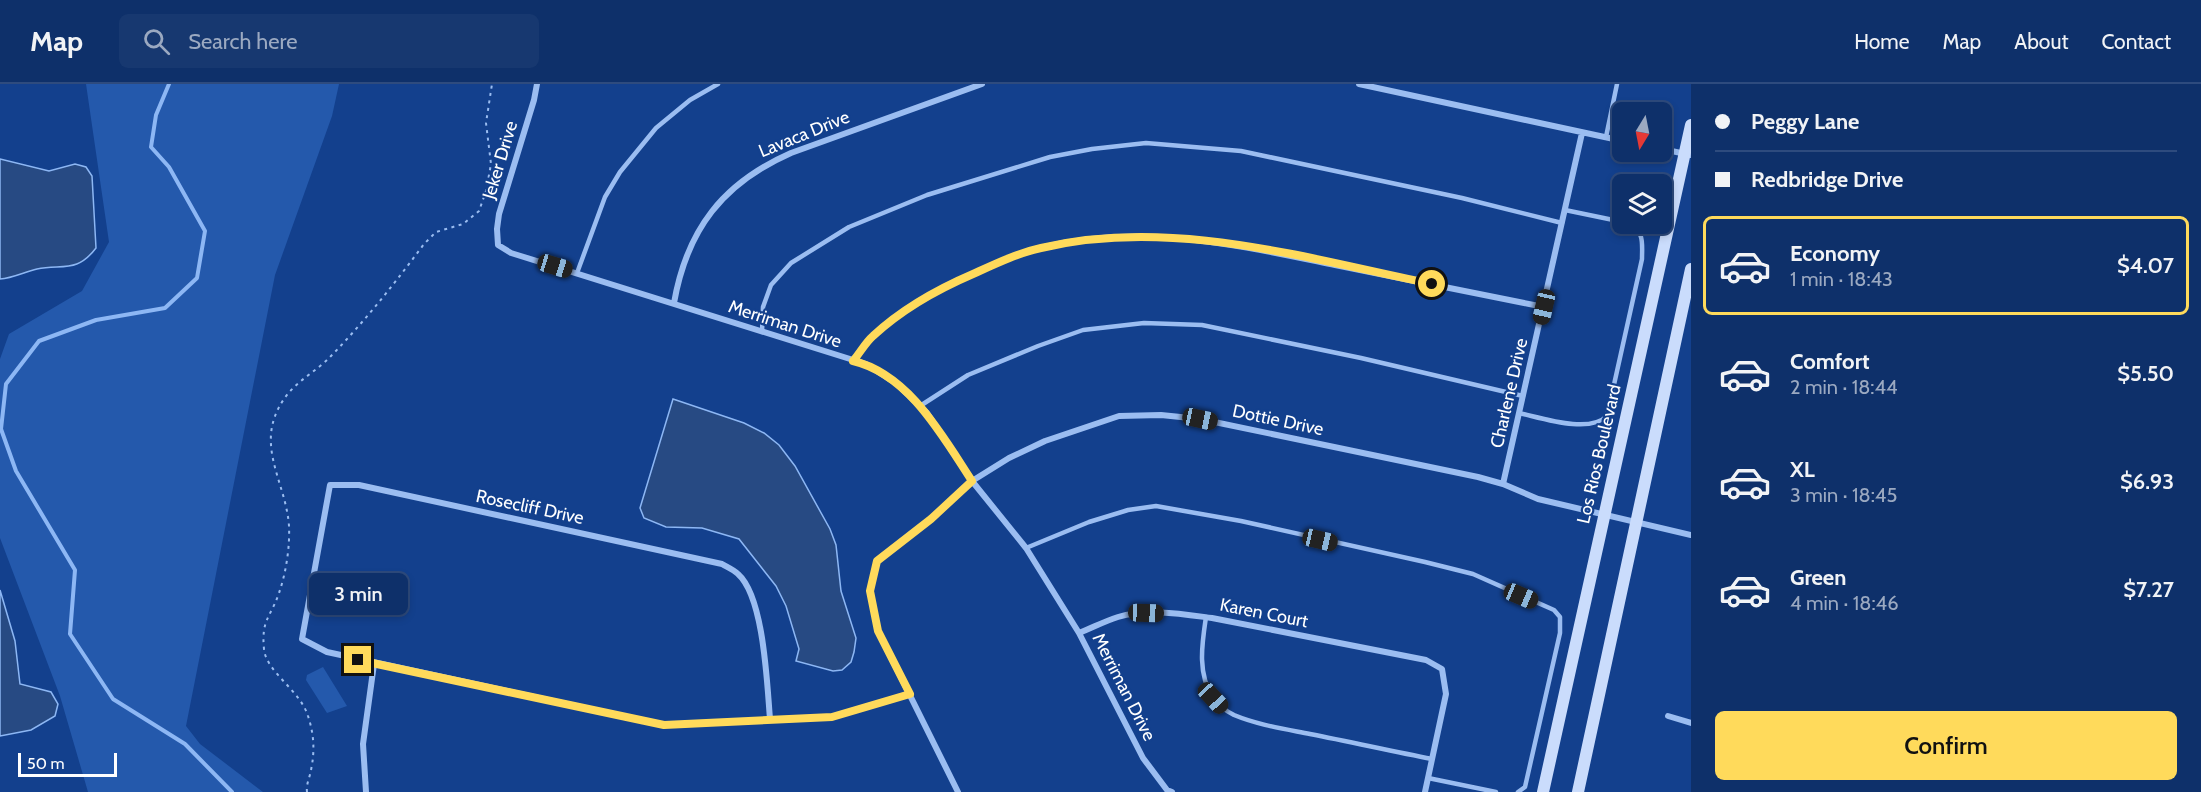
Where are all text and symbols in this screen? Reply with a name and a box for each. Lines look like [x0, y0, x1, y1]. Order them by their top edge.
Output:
search box [119, 14, 539, 68]
text: Map [30, 24, 83, 58]
icon: search [140, 25, 173, 58]
text: Search here [188, 28, 297, 55]
text: Home [1854, 29, 1910, 54]
text: Map [1943, 29, 1981, 54]
text: About [2014, 29, 2068, 54]
text: Contact [2101, 29, 2171, 54]
north arrow [1612, 102, 1672, 162]
map controls [1612, 102, 1672, 234]
street label: Lavaca Drive [755, 106, 853, 162]
text: Peggy Lane [1751, 108, 1859, 135]
street label: Jeker Drive [477, 118, 522, 203]
text: Redbridge Drive [1751, 166, 1903, 193]
button: layers [1612, 174, 1672, 234]
icon: car [1718, 239, 1772, 293]
text: Economy [1790, 240, 1880, 267]
car [535, 252, 575, 280]
text: $4.07 [2117, 252, 2174, 279]
text: 1 min · 18:43 [1790, 267, 1893, 291]
route start [1418, 270, 1445, 297]
car [1531, 287, 1557, 327]
street label: Merriman Drive [726, 295, 844, 353]
street label: Charlene Drive [1486, 336, 1532, 450]
icon: car [1718, 347, 1772, 401]
text: Comfort [1790, 348, 1869, 375]
text: $5.50 [2117, 360, 2174, 387]
text: 2 min · 18:44 [1790, 375, 1898, 399]
street label: Los Rios Boulevard [1572, 382, 1626, 526]
street label: Dottie Drive [1231, 400, 1325, 440]
car [1181, 406, 1219, 432]
icon: car [1718, 455, 1772, 509]
text: XL [1790, 456, 1815, 483]
text: $6.93 [2120, 468, 2174, 495]
text: 3 min · 18:45 [1790, 483, 1897, 507]
street label: Rosecliff Drive [474, 485, 586, 529]
car [1300, 527, 1340, 553]
icon: car [1718, 563, 1772, 617]
text: Green [1790, 564, 1846, 591]
callout: 3 min [308, 573, 407, 615]
text: $7.27 [2123, 576, 2174, 603]
car [1501, 581, 1541, 611]
text: 3 min [334, 582, 383, 606]
text: 4 min · 18:46 [1790, 591, 1899, 615]
street label: Karen Court [1218, 594, 1310, 632]
car [1128, 603, 1164, 623]
street label: Merriman Drive [1087, 630, 1161, 744]
route end [344, 646, 371, 673]
car [1194, 679, 1232, 717]
button: Confirm [1715, 711, 2177, 780]
scale bar [18, 750, 117, 778]
text: 50 m [27, 754, 64, 773]

